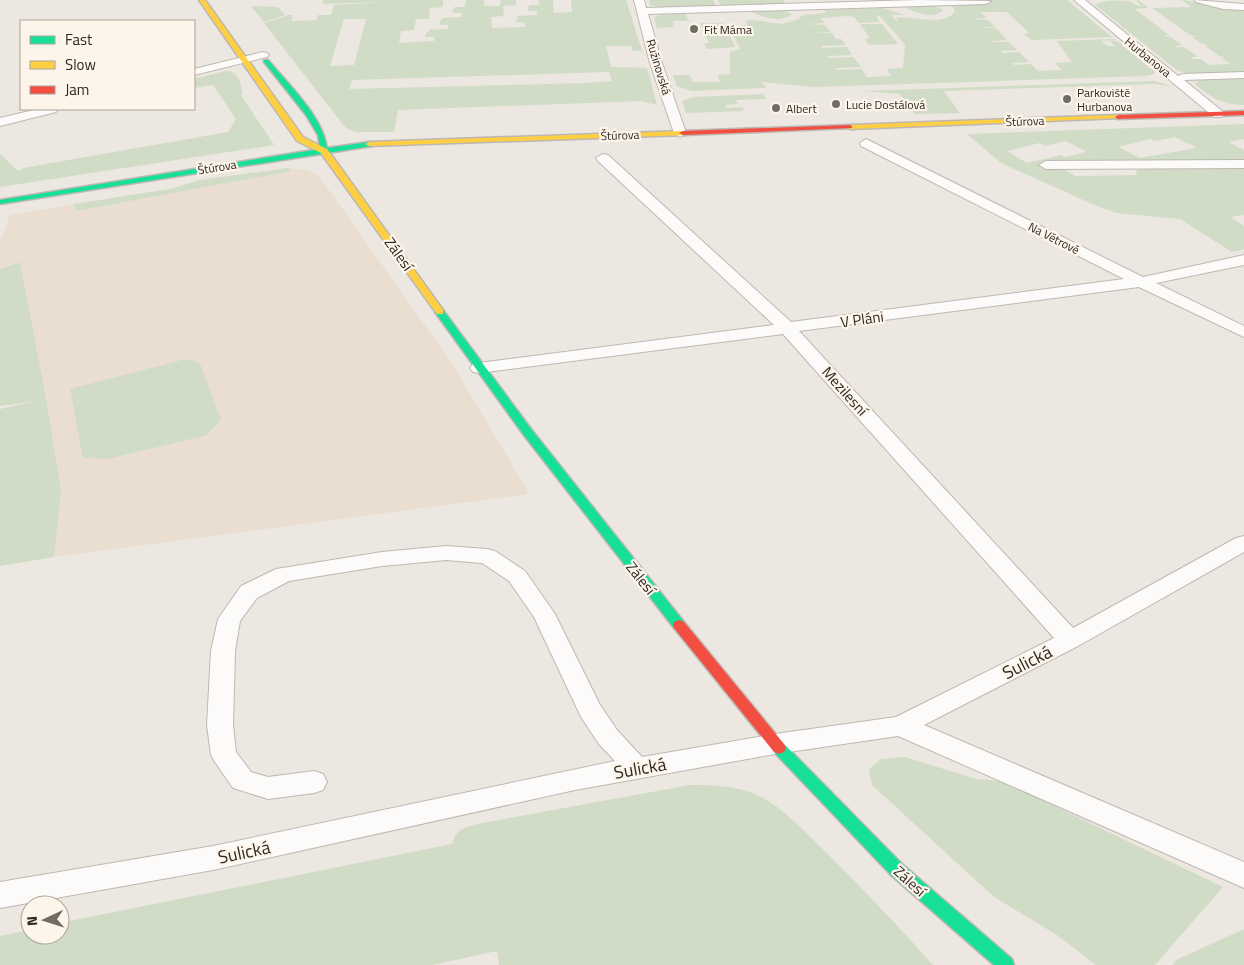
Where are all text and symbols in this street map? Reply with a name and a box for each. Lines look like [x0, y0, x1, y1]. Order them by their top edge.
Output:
legend [20, 20, 195, 110]
place label: Fit Máma [704, 20, 752, 39]
marker: Fit Máma [688, 23, 700, 35]
text: Fast [65, 28, 93, 51]
street label: Hurbanova [1121, 32, 1175, 82]
street label: Ružinovská [642, 37, 676, 97]
text: Slow [65, 53, 96, 76]
text: Jam [65, 78, 89, 101]
place label: Parkoviště Hurbanova [1077, 83, 1132, 116]
marker: Parkoviště Hurbanova [1061, 93, 1073, 105]
place label: Lucie Dostálová [846, 95, 925, 114]
marker: Lucie Dostálová [830, 98, 842, 110]
place label: Albert [786, 99, 817, 118]
marker: Albert [770, 102, 782, 114]
street label: Štúrova [1005, 111, 1045, 131]
street label: Štúrova [600, 125, 640, 145]
street label: Štúrova [196, 155, 238, 179]
street label: Na Větrově [1025, 217, 1083, 259]
street label: Zálesí [379, 232, 420, 277]
street label: V Pláni [839, 305, 885, 333]
street label: Mezilesní [817, 361, 875, 422]
street label: Zálesí [620, 556, 663, 601]
street label: Sulická [997, 638, 1057, 686]
street label: Sulická [612, 750, 668, 786]
street label: Sulická [215, 833, 273, 871]
street label: Zálesí [889, 860, 933, 903]
north arrow [20, 895, 70, 945]
text: N [21, 915, 42, 927]

